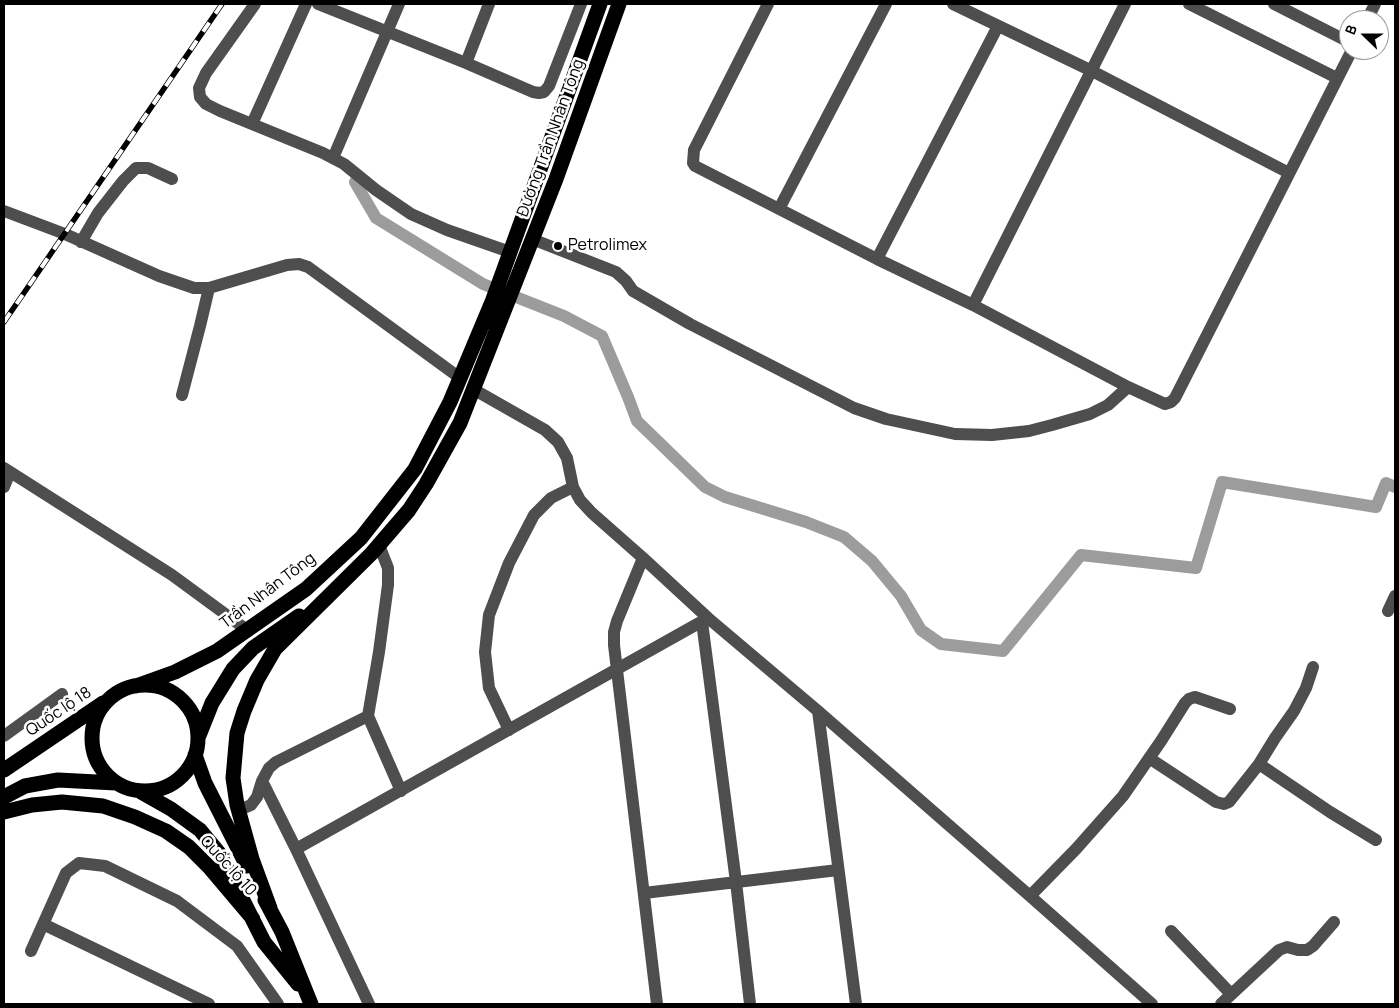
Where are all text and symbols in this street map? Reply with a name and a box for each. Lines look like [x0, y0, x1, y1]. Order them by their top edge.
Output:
north arrow [1339, 10, 1389, 60]
text: B [1340, 22, 1361, 37]
street label: Đường Trần Nhân Tông [513, 56, 589, 220]
place label: Petrolimex [568, 236, 647, 256]
marker: Petrolimex [552, 240, 564, 252]
street label: Trần Nhân Tông [216, 549, 320, 633]
street label: Quốc lộ 18 [23, 683, 95, 741]
street label: Quốc lộ 10 [196, 832, 260, 900]

